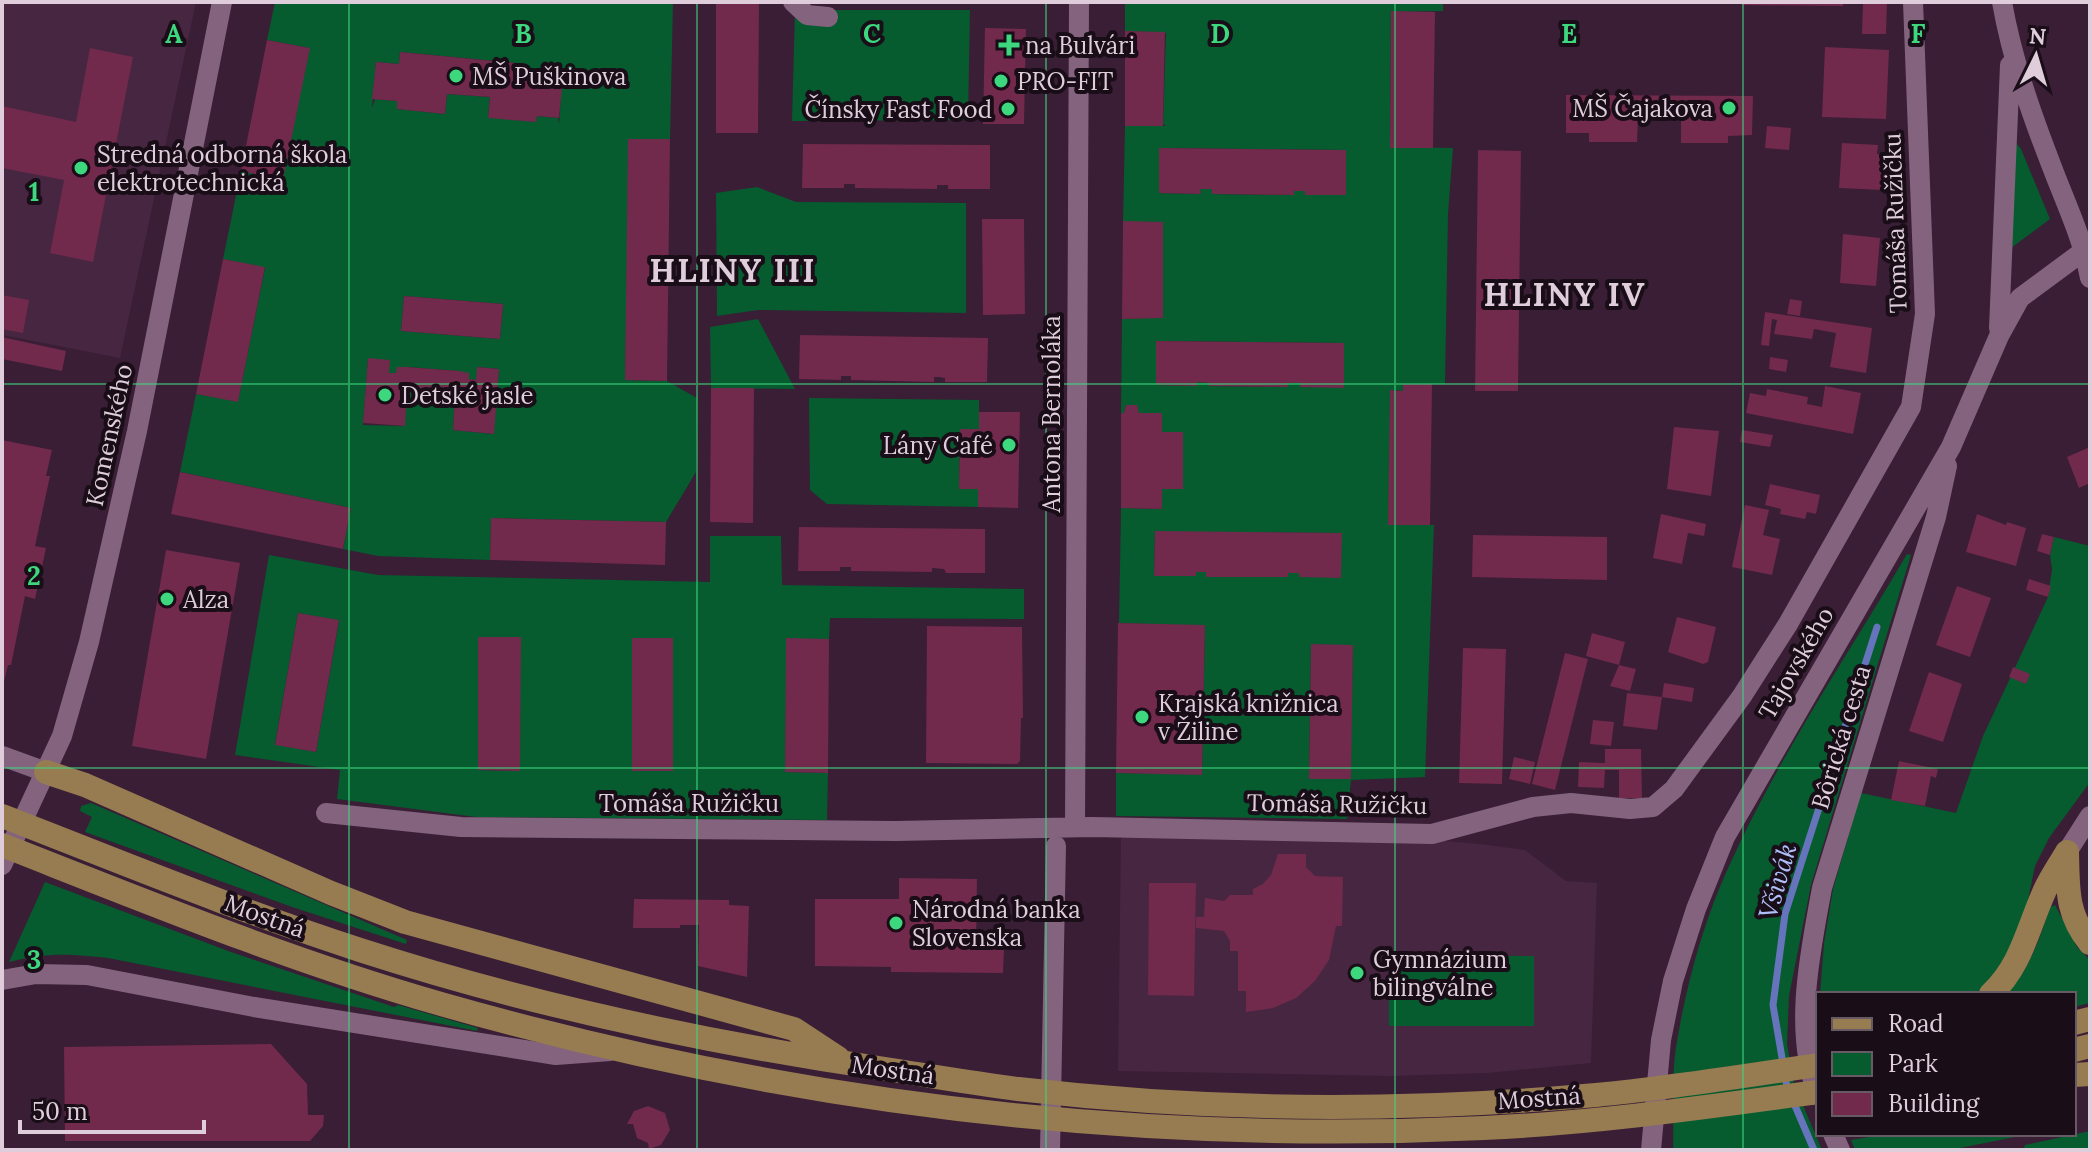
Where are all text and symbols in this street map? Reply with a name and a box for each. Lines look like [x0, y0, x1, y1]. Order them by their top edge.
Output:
north arrow [1996, 16, 2076, 96]
text: A [165, 17, 183, 50]
text: B [514, 17, 532, 50]
text: C [863, 17, 881, 50]
text: D [1210, 17, 1230, 50]
text: E [1561, 17, 1577, 50]
text: F [1911, 17, 1926, 50]
text: N [2028, 21, 2047, 51]
place label: na Bulvári [1025, 30, 1135, 61]
marker: na Bulvári [1000, 36, 1018, 54]
place label: MŠ Puškinova [472, 60, 626, 92]
place label: PRO-FIT [1017, 66, 1113, 97]
marker: MŠ Puškinova [447, 67, 465, 85]
marker: PRO-FIT [992, 72, 1010, 90]
place label: MŠ Čajakova [1572, 92, 1713, 124]
place label: Čínsky Fast Food [804, 93, 992, 125]
marker: MŠ Čajakova [1720, 99, 1738, 117]
marker: Čínsky Fast Food [999, 100, 1017, 118]
street label: Tomáša Ružičku [1876, 132, 1914, 314]
place label: Stredná odborná škola elektrotechnická [97, 139, 347, 198]
marker: Stredná odborná škola elektrotechnická [72, 159, 90, 177]
text: 1 [29, 175, 39, 208]
district label: HLINY III [649, 250, 817, 291]
district label: HLINY IV [1483, 274, 1647, 315]
street label: Antona Bernoláka [1036, 315, 1067, 514]
street label: Komenského [79, 361, 139, 509]
place label: Detské jasle [401, 380, 533, 411]
marker: Detské jasle [376, 386, 394, 404]
place label: Lány Café [883, 430, 993, 461]
marker: Lány Café [1000, 436, 1018, 454]
text: 2 [27, 559, 41, 592]
place label: Alza [182, 584, 229, 615]
marker: Alza [158, 590, 176, 608]
street label: Tajovského [1751, 601, 1841, 725]
street label: Bôrická cesta [1804, 661, 1878, 813]
place label: Krajská knižnica v Žiline [1158, 688, 1339, 747]
marker: Krajská knižnica v Žiline [1133, 708, 1151, 726]
street label: Tomáša Ružičku [1247, 787, 1427, 821]
street label: Tomáša Ružičku [599, 788, 779, 819]
water label: Všivák [1751, 839, 1803, 923]
street label: Mostná [221, 887, 309, 945]
place label: Národná banka Slovenska [912, 894, 1081, 953]
marker: Národná banka Slovenska [887, 914, 905, 932]
text: 3 [27, 943, 41, 976]
place label: Gymnázium bilingválne [1373, 944, 1507, 1003]
marker: Gymnázium bilingválne [1348, 964, 1366, 982]
legend [1816, 992, 2076, 1136]
text: Road [1888, 1008, 1944, 1039]
text: Park [1888, 1048, 1938, 1079]
street label: Mostná [850, 1049, 936, 1091]
street label: Mostná [1496, 1080, 1582, 1116]
scale bar [20, 1084, 204, 1134]
text: Building [1888, 1088, 1980, 1119]
text: 50 m [32, 1096, 88, 1127]

